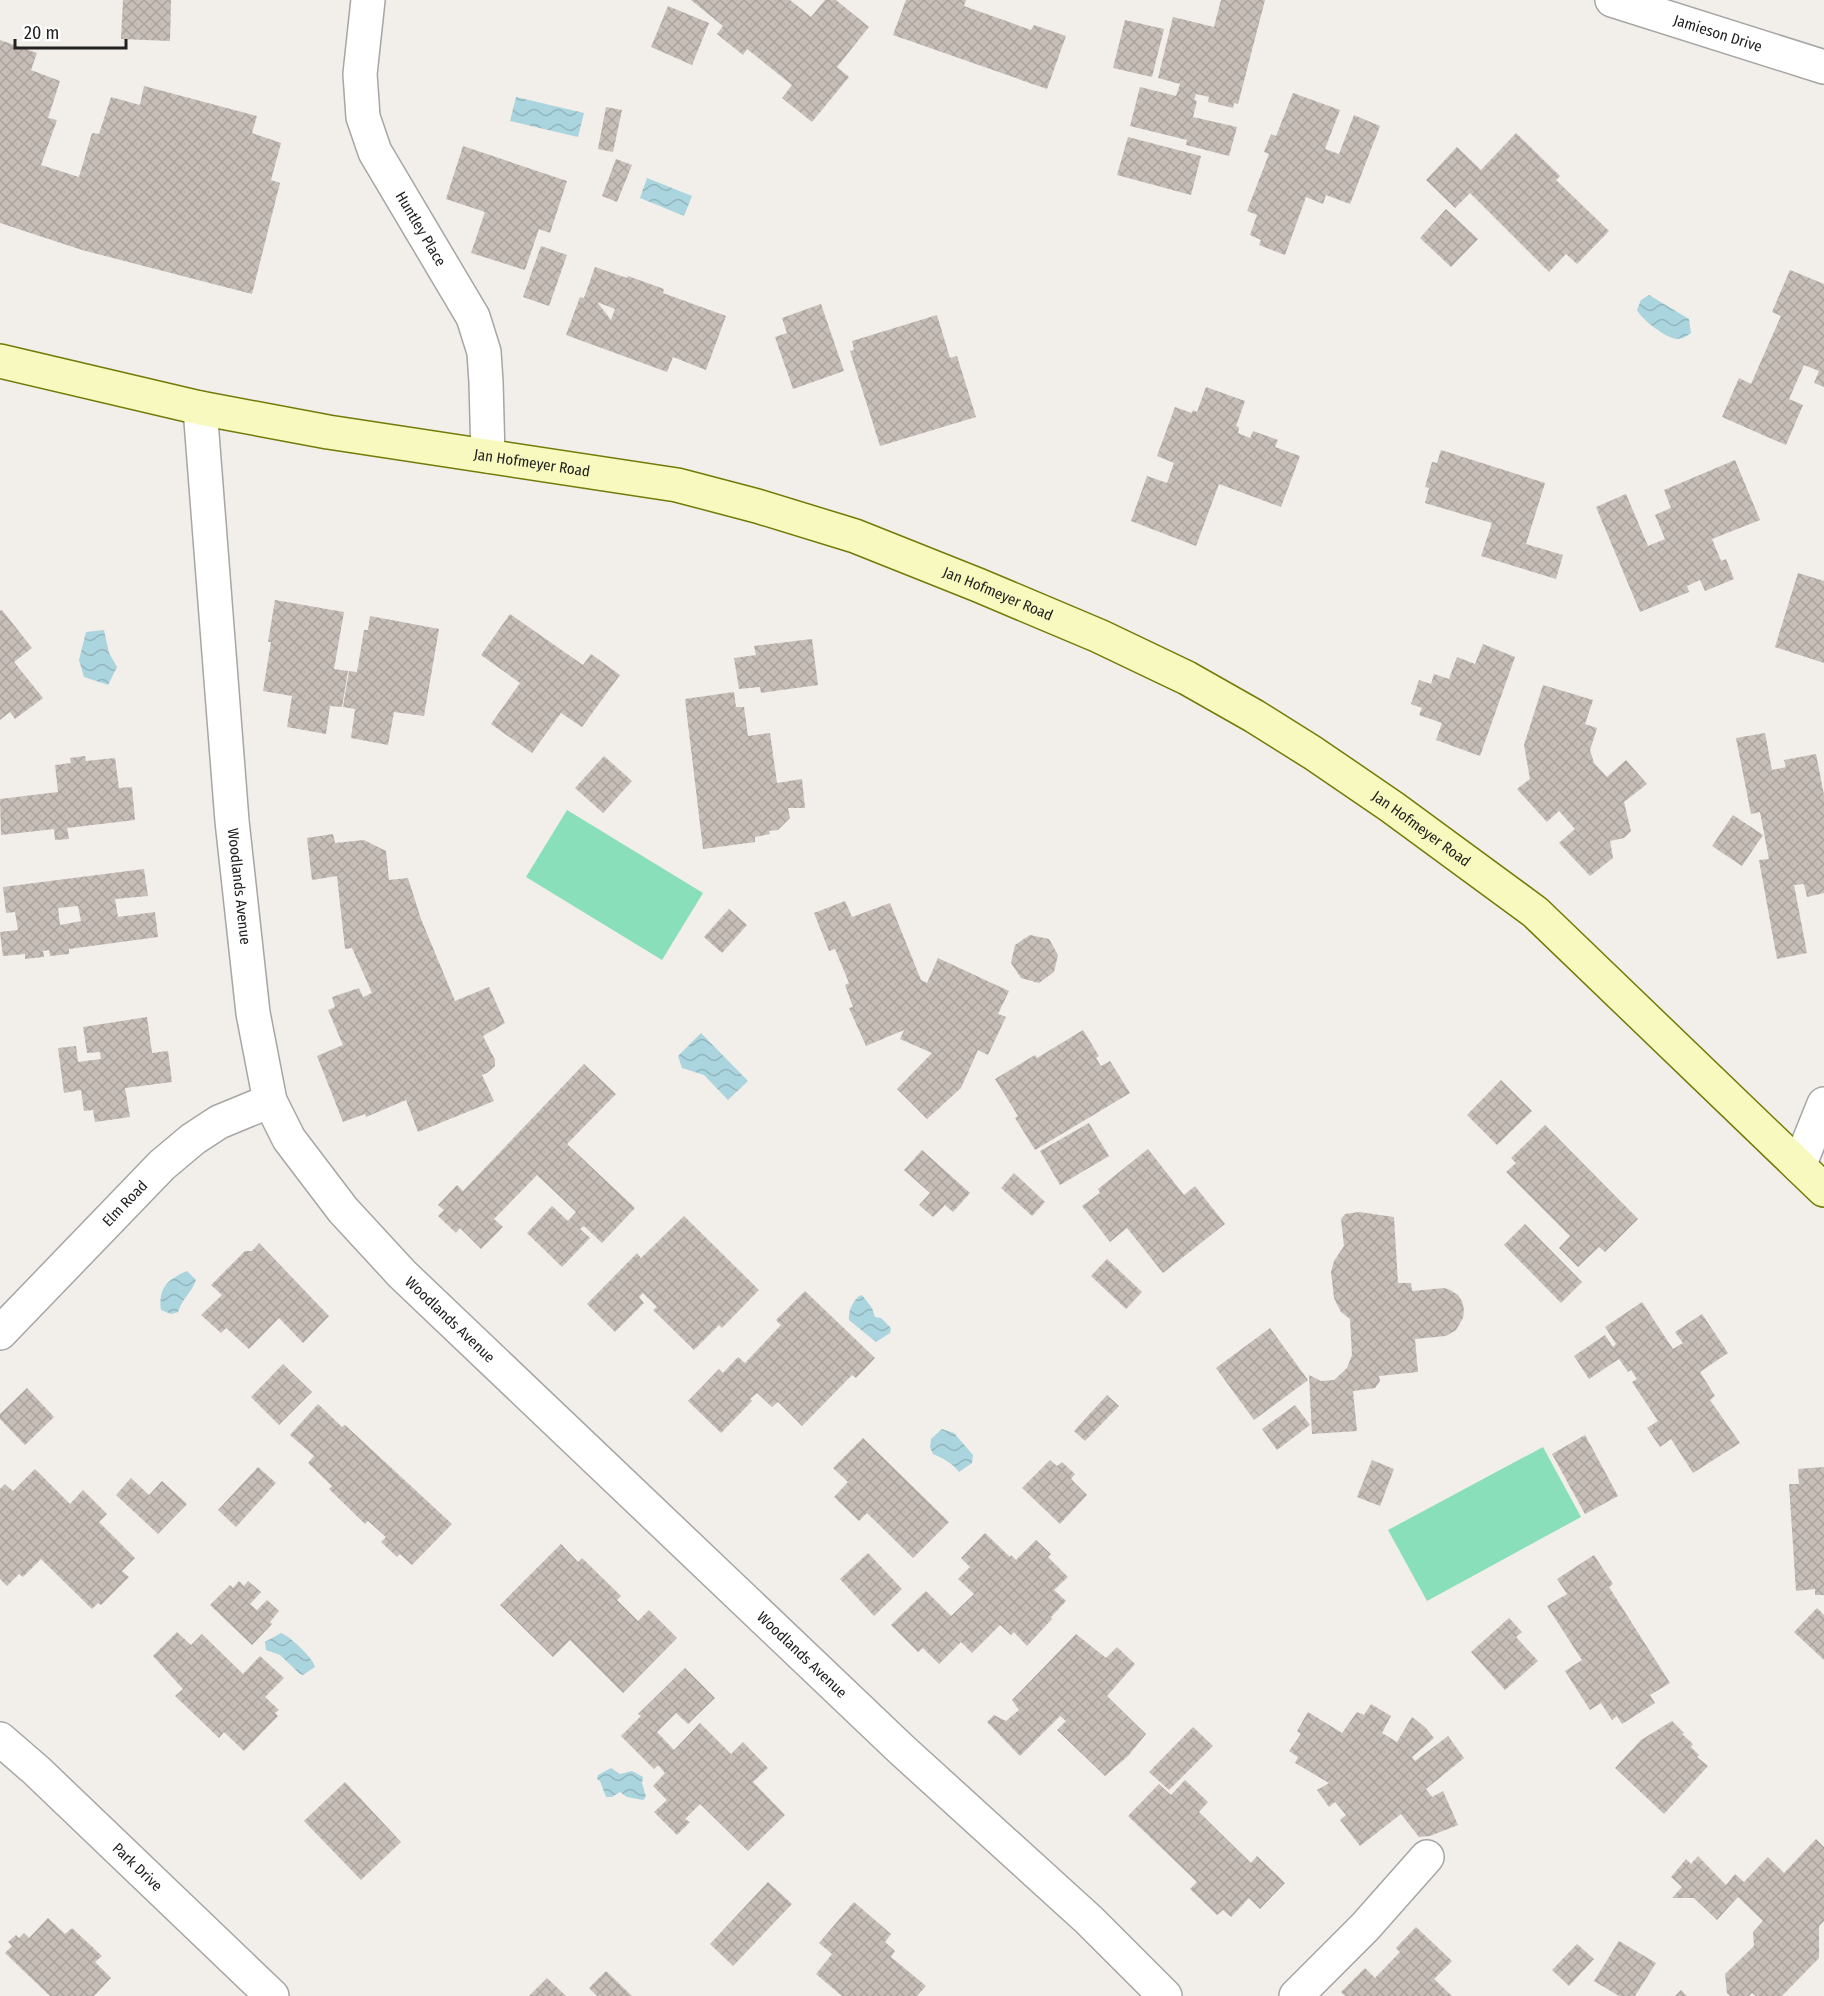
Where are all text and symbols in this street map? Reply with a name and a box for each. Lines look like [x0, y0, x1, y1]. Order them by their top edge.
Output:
street label: Jamieson Drive [1671, 11, 1764, 56]
scale bar [15, 12, 126, 50]
text: 20 m [24, 22, 59, 44]
street label: Huntley Place [392, 188, 450, 269]
street label: Jan Hofmeyer Road [473, 445, 591, 481]
street label: Jan Hofmeyer Road [940, 563, 1056, 625]
street label: Jan Hofmeyer Road [1369, 787, 1474, 871]
street label: Woodlands Avenue [224, 827, 254, 946]
street label: Elm Road [99, 1177, 151, 1230]
street label: Woodlands Avenue [401, 1273, 499, 1367]
street label: Woodlands Avenue [753, 1608, 851, 1702]
street label: Park Drive [109, 1839, 166, 1895]

